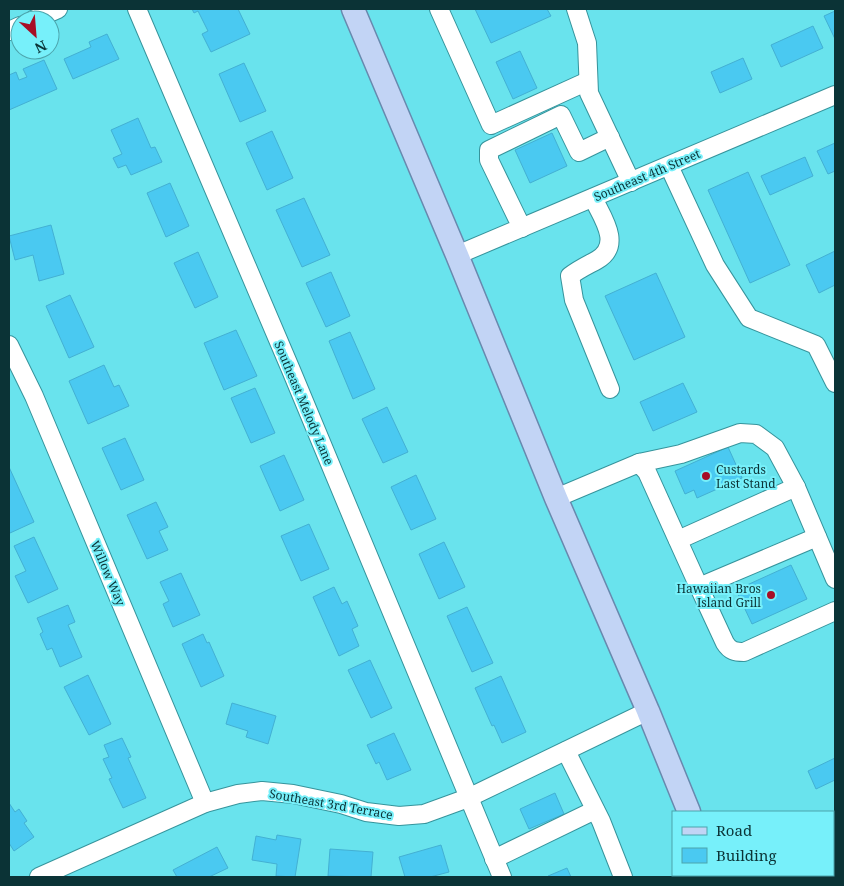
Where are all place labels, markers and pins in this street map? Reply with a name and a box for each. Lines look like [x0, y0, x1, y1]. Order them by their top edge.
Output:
place label: Custards Last Stand [716, 461, 776, 492]
marker: Custards Last Stand [700, 470, 712, 482]
place label: Hawaiian Bros Island Grill [676, 580, 761, 611]
marker: Hawaiian Bros Island Grill [765, 589, 777, 601]

